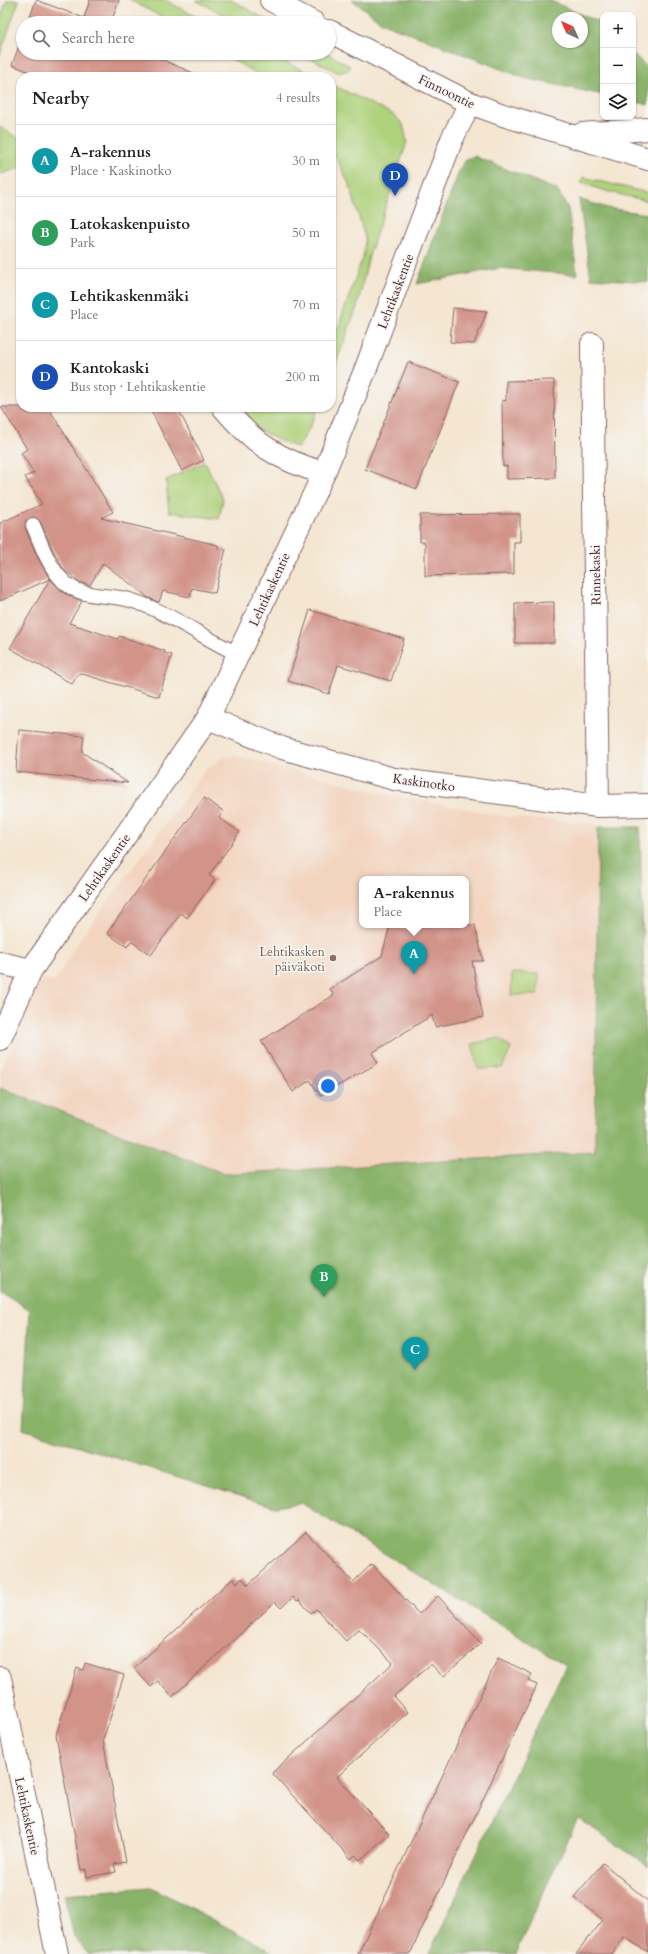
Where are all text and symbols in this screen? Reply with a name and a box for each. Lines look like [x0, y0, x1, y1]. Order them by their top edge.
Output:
north arrow [552, 12, 588, 48]
map controls [600, 12, 636, 120]
button: + [600, 12, 636, 48]
search box [16, 16, 336, 60]
icon: search [30, 27, 52, 49]
text: Search here [62, 28, 135, 48]
button: − [600, 48, 636, 84]
street label: Finnoontie [415, 70, 478, 113]
button: layers [600, 84, 636, 120]
text: Nearby [32, 87, 89, 110]
text: 4 results [276, 89, 320, 107]
text: A-rakennus [70, 142, 151, 162]
text: A [40, 152, 50, 170]
text: 30 m [292, 152, 320, 170]
text: Place · Kaskinotko [70, 162, 172, 180]
pin: D [382, 163, 408, 196]
text: Latokaskenpuisto [70, 214, 190, 234]
text: B [40, 224, 50, 242]
text: 50 m [292, 224, 320, 242]
text: Park [70, 234, 95, 252]
street label: Lehtikaskentie [373, 251, 419, 332]
text: Lehtikaskenmäki [70, 286, 189, 306]
text: C [40, 296, 50, 314]
text: 70 m [292, 296, 320, 314]
text: Place [70, 306, 98, 324]
text: Kantokaski [70, 358, 149, 378]
text: D [39, 368, 51, 386]
text: 200 m [286, 368, 320, 386]
text: Bus stop · Lehtikaskentie [70, 378, 206, 396]
street label: Rinnekaski [586, 544, 606, 606]
street label: Lehtikaskentie [245, 550, 295, 629]
street label: Kaskinotko [392, 770, 456, 796]
street label: Lehtikaskentie [75, 830, 135, 905]
popup [359, 876, 469, 928]
text: A-rakennus [374, 883, 454, 903]
text: Place [374, 903, 402, 921]
pin: A [401, 941, 427, 974]
place label: Lehtikasken päiväkoti [259, 943, 326, 976]
marker: Lehtikasken päiväkoti [328, 953, 338, 963]
your location [318, 1076, 338, 1096]
pin: B [311, 1264, 337, 1297]
pin: C [402, 1337, 428, 1370]
street label: Lehtikaskentie [10, 1775, 44, 1857]

